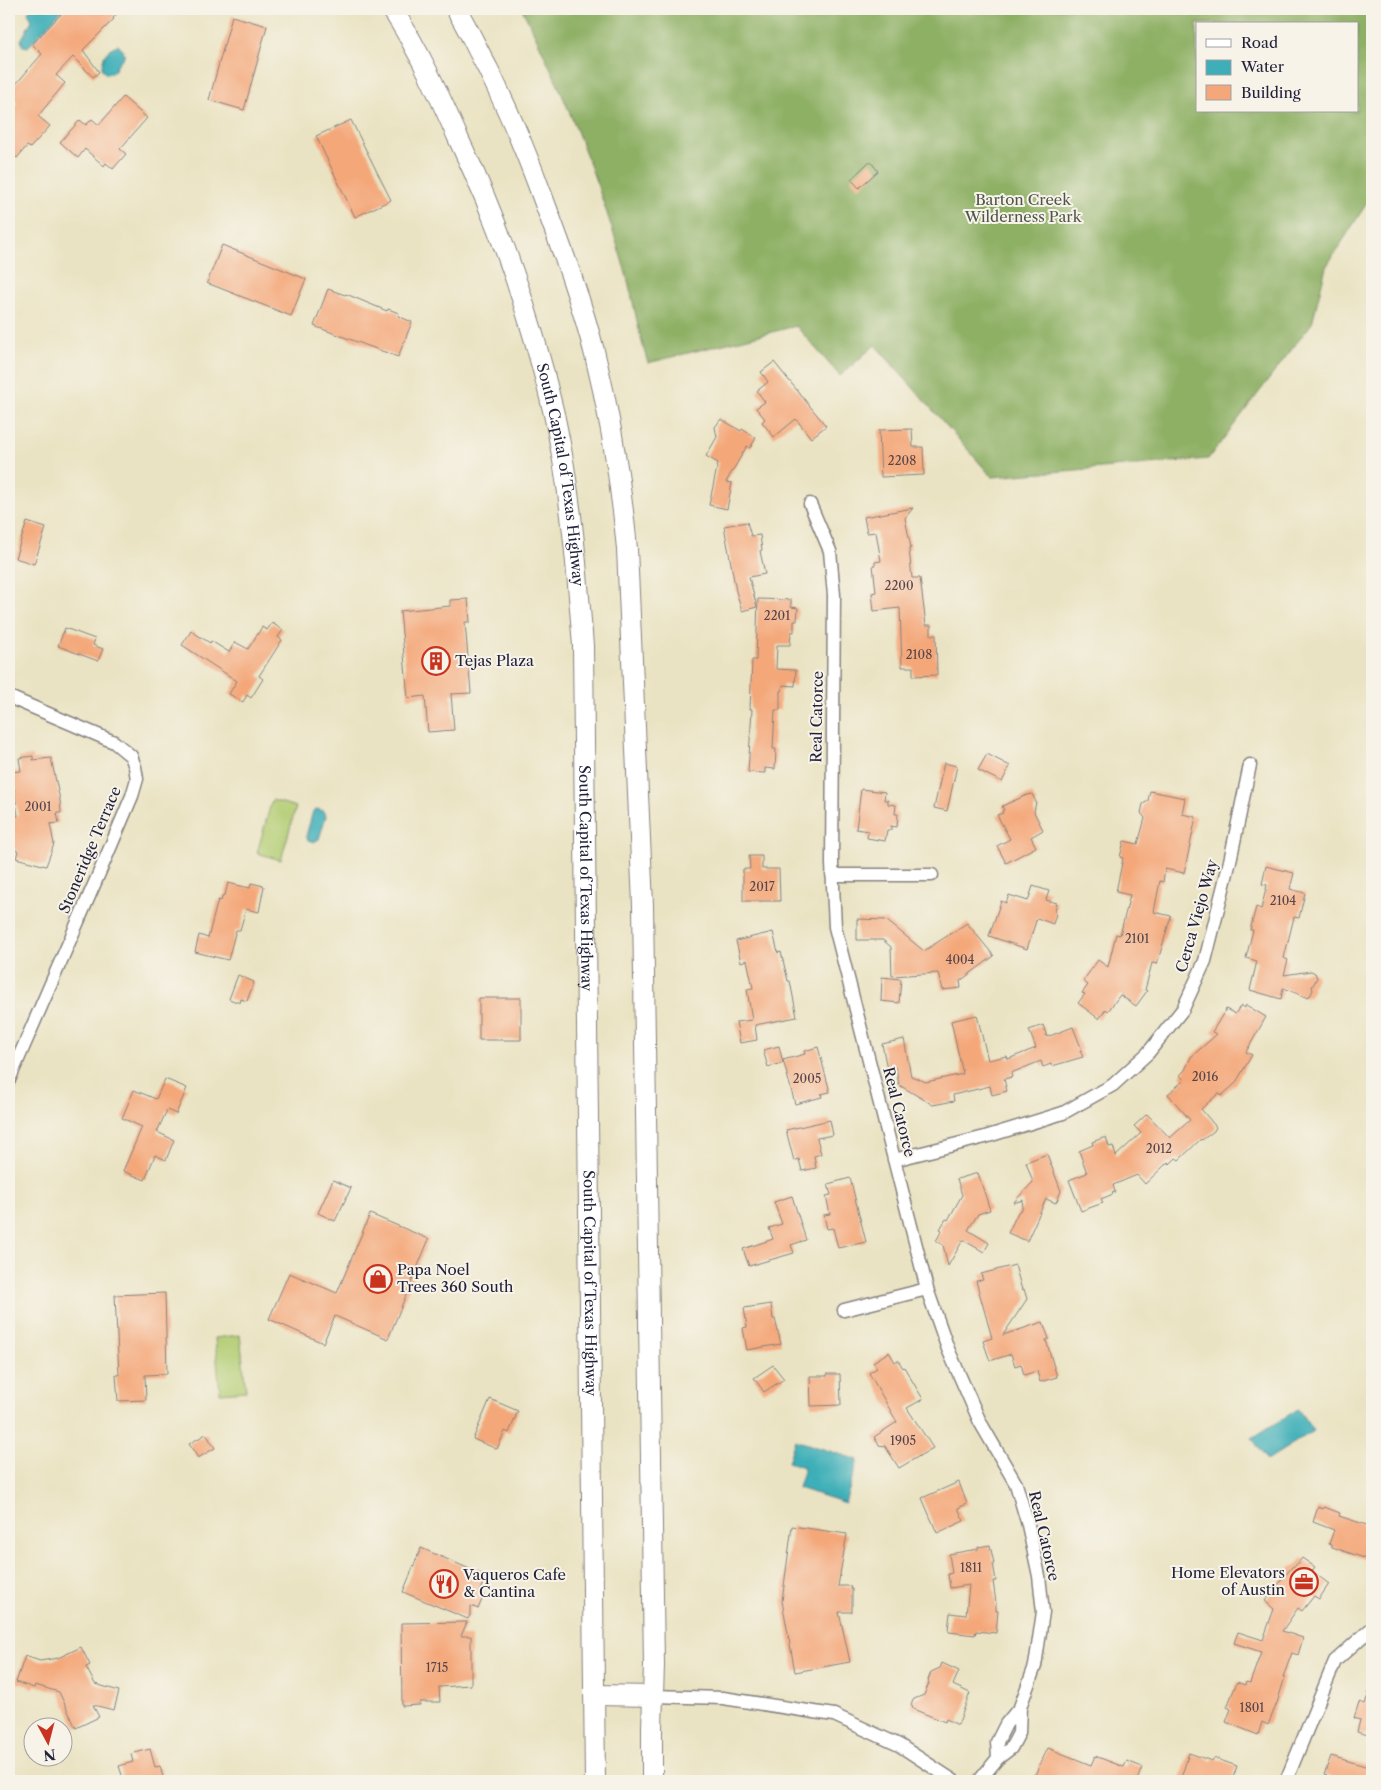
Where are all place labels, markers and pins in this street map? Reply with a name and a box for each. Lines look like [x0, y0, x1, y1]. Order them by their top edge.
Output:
building icon: Tejas Plaza [421, 646, 451, 676]
place label: Tejas Plaza [455, 651, 534, 670]
place label: Papa Noel Trees 360 South [397, 1260, 514, 1296]
shop icon: Papa Noel Trees 360 South [363, 1264, 393, 1294]
place label: Home Elevators of Austin [1171, 1563, 1286, 1599]
place label: Vaqueros Cafe & Cantina [462, 1565, 566, 1601]
office icon: Home Elevators of Austin [1289, 1567, 1319, 1597]
restaurant icon: Vaqueros Cafe & Cantina [429, 1569, 459, 1599]

